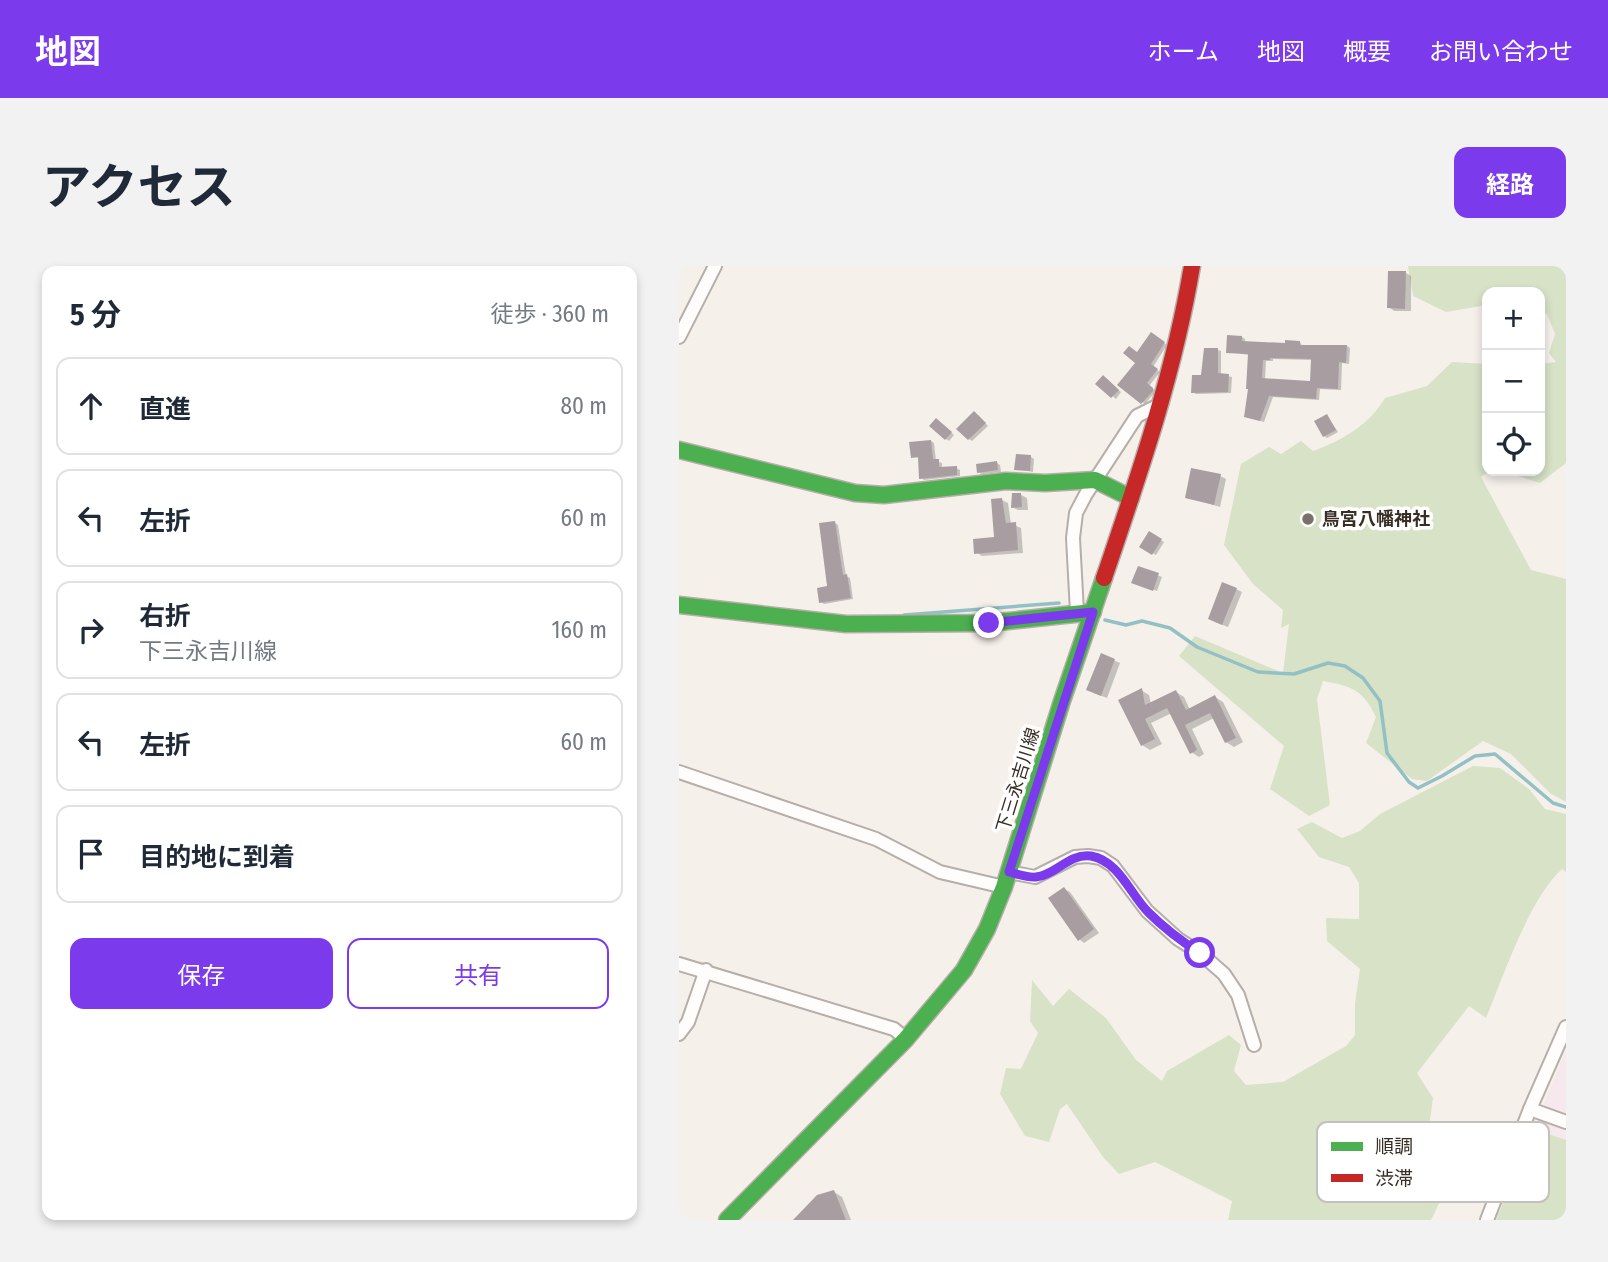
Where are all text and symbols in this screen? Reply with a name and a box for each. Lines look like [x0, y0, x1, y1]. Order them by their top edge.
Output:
text: 地図 [35, 32, 101, 72]
text: ホーム [1148, 38, 1219, 66]
text: 地図 [1257, 38, 1305, 66]
text: 概要 [1343, 38, 1391, 66]
text: お問い合わせ [1429, 38, 1573, 66]
button: 経路 [1454, 147, 1566, 218]
text: アクセス [42, 158, 236, 217]
map controls [1482, 287, 1545, 476]
button: + [1482, 287, 1545, 350]
text: 5 分 [70, 297, 121, 333]
text: 徒歩 · 360 m [490, 300, 609, 328]
button: − [1482, 350, 1545, 413]
icon: ahead [72, 387, 110, 425]
text: 80 m [560, 392, 607, 420]
text: 直進 [139, 394, 191, 425]
button: locate [1482, 413, 1545, 476]
icon: left [72, 499, 110, 537]
text: 60 m [561, 504, 607, 532]
text: 左折 [139, 506, 191, 537]
place label: 鳥宮八幡神社 [1322, 508, 1430, 530]
marker: 鳥宮八幡神社 [1300, 511, 1316, 527]
text: 右折 [139, 601, 191, 632]
route end [973, 607, 1004, 638]
icon: right [72, 611, 110, 649]
text: 160 m [552, 616, 607, 644]
text: 下三永吉川線 [139, 637, 277, 665]
icon: left [72, 723, 110, 761]
street label: 下三永吉川線 [992, 725, 1044, 835]
text: 60 m [561, 728, 607, 756]
text: 左折 [139, 730, 191, 761]
icon: arrive [72, 835, 110, 873]
text: 目的地に到着 [139, 842, 295, 873]
route start [1184, 937, 1215, 968]
button: 保存 [70, 938, 333, 1009]
button: 共有 [347, 938, 609, 1009]
legend [1317, 1122, 1549, 1202]
text: 順調 [1375, 1135, 1413, 1158]
text: 渋滞 [1375, 1167, 1413, 1190]

